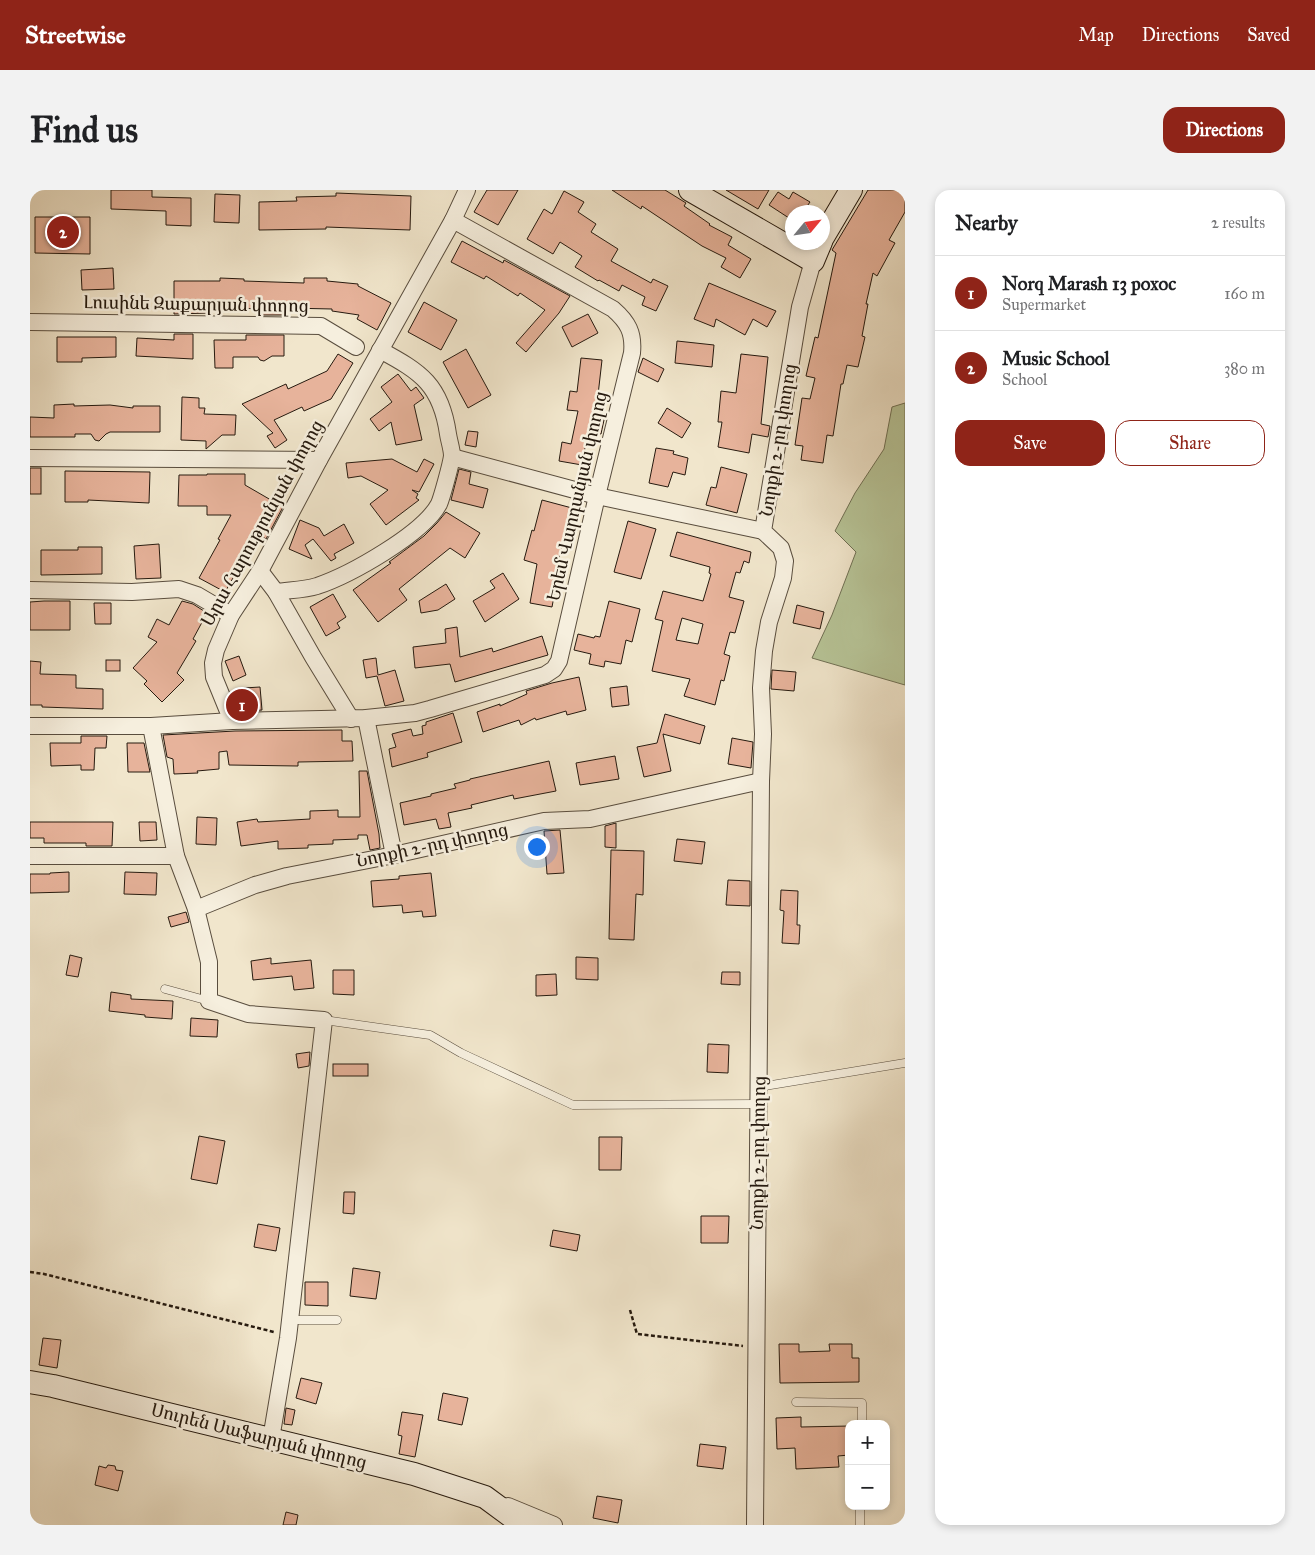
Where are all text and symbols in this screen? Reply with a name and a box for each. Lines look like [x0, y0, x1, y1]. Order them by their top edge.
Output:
text: Streetwise [25, 20, 126, 50]
text: Map [1078, 24, 1114, 46]
text: Directions [1142, 24, 1219, 46]
text: Saved [1247, 24, 1290, 46]
button: Directions [1163, 107, 1285, 153]
text: Find us [30, 109, 138, 152]
north arrow [785, 205, 830, 250]
text: Nearby [955, 210, 1018, 236]
pin: 2 [47, 213, 79, 251]
text: 2 results [1211, 213, 1265, 232]
text: Norq Marash 13 poxoc [1002, 272, 1176, 295]
text: 1 [968, 284, 974, 303]
text: 160 m [1224, 284, 1265, 303]
street label: Լուսինե Զաքարյան փողոց [83, 291, 309, 317]
text: Supermarket [1002, 295, 1086, 314]
text: Music School [1002, 347, 1110, 370]
text: 2 [967, 359, 975, 378]
text: 380 m [1224, 359, 1265, 378]
street label: Նորքի 2-րդ փողոց [755, 362, 801, 518]
text: School [1002, 370, 1047, 389]
street label: Երեմ Վարդանյան փողոց [542, 389, 612, 603]
street label: Արա Հարությունյան փողոց [196, 416, 328, 630]
button: Save [955, 420, 1105, 466]
button: Share [1115, 420, 1265, 466]
pin: 1 [226, 686, 258, 724]
street label: Նորքի 2-րդ փողոց [354, 818, 510, 872]
your location [524, 834, 550, 860]
street label: Նորքի 2-րդ փողոց [746, 1076, 770, 1230]
street label: Սուրեն Սաֆարյան փողոց [149, 1398, 369, 1474]
map controls [845, 1420, 890, 1510]
button: + [845, 1420, 890, 1465]
button: − [845, 1465, 890, 1510]

